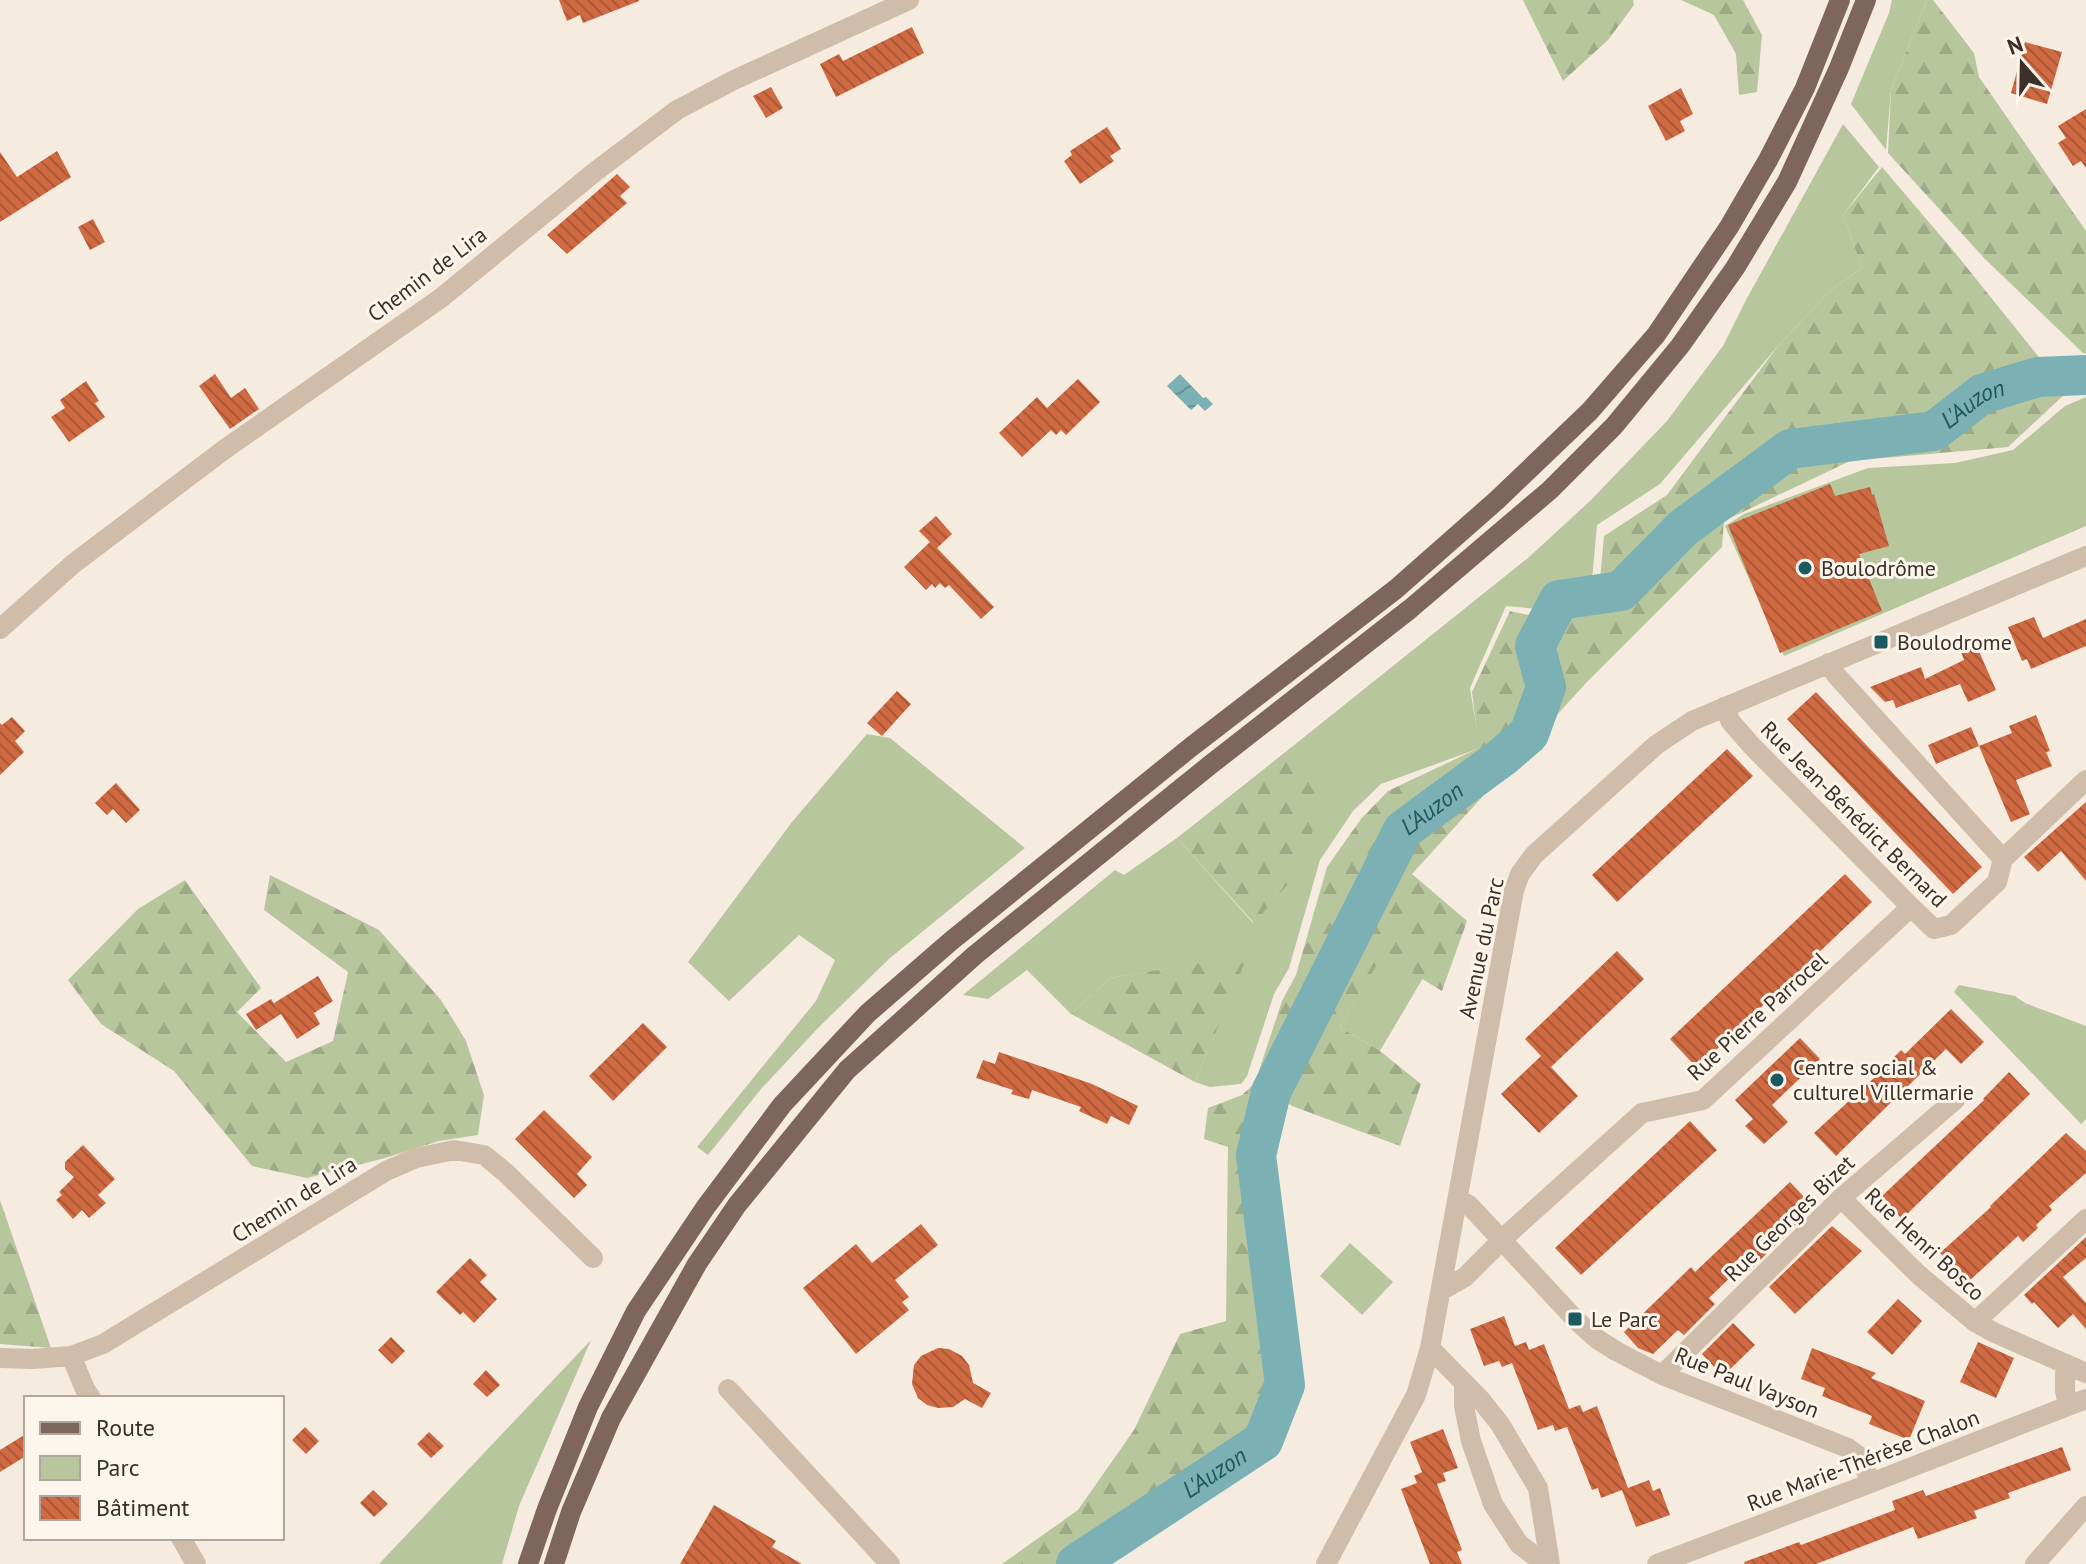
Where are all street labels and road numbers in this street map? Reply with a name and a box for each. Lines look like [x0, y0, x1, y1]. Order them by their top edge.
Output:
street label: Chemin de Lira [362, 220, 492, 328]
street label: Rue Jean-Bénédict Bernard [1755, 715, 1953, 913]
street label: Avenue du Parc [1452, 875, 1510, 1021]
street label: Rue Pierre Parrocel [1681, 945, 1833, 1086]
street label: Rue Georges Bizet [1718, 1148, 1860, 1287]
street label: Chemin de Lira [226, 1150, 362, 1248]
street label: Rue Henri Bosco [1859, 1181, 1991, 1307]
street label: Rue Paul Vayson [1671, 1340, 1823, 1424]
street label: Rue Marie-Thérèse Chalon [1743, 1403, 1983, 1517]

